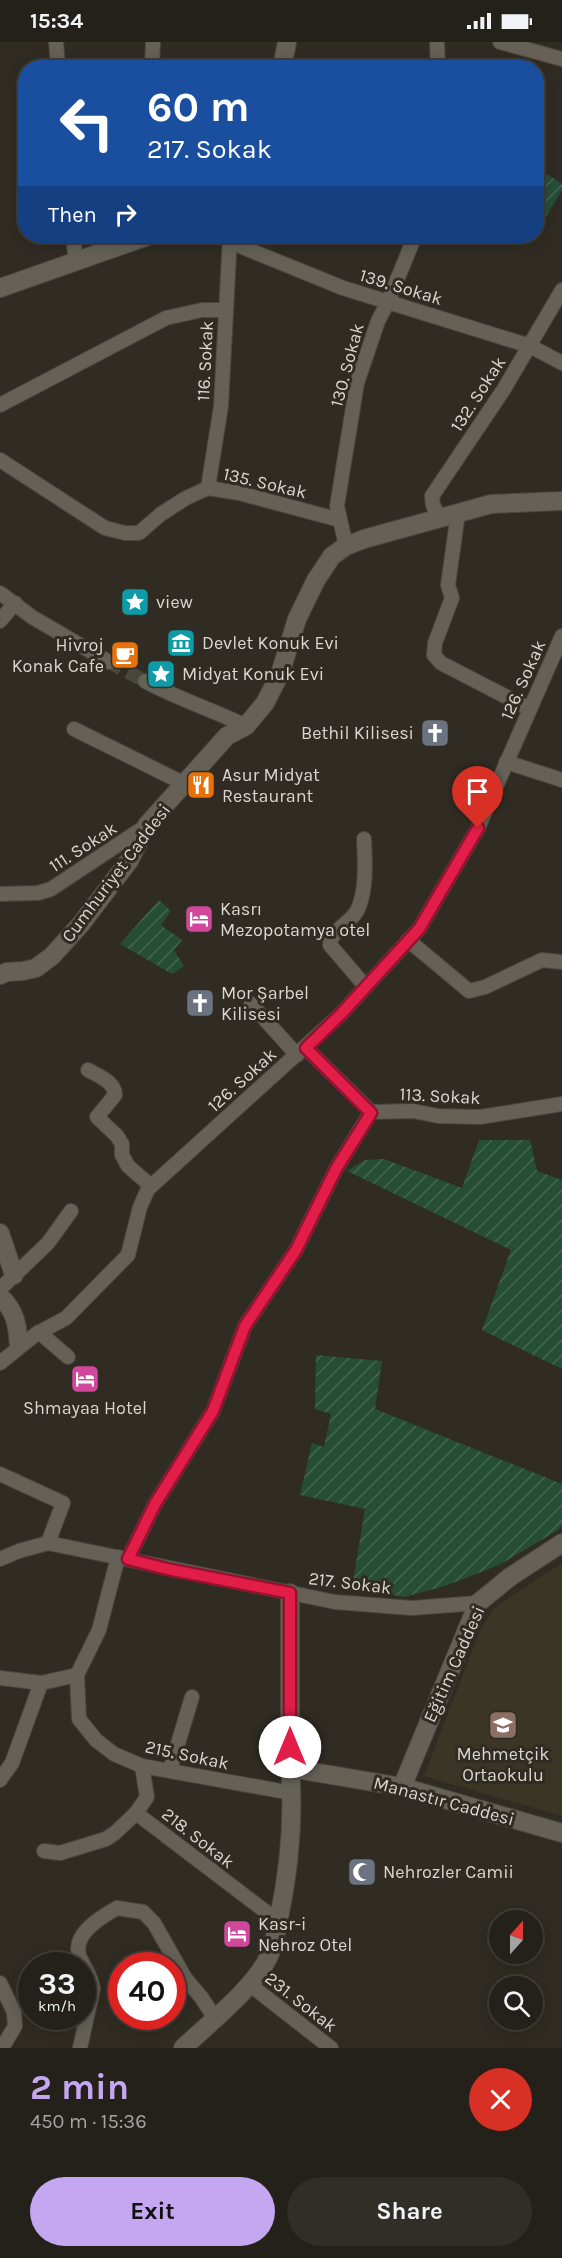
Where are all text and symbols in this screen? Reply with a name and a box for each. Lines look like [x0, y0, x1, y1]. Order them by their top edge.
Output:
text: 15:34 [30, 8, 83, 34]
text: 60 m [147, 82, 250, 132]
icon: left [48, 84, 126, 162]
text: 217. Sokak [147, 133, 272, 165]
icon: right [109, 198, 142, 231]
text: Then [48, 202, 97, 228]
street label: 139. Sokak [357, 264, 445, 310]
street label: 116. Sokak [192, 320, 218, 402]
street label: 130. Sokak [325, 321, 369, 409]
street label: 132. Sokak [446, 352, 510, 436]
street label: 135. Sokak [221, 463, 309, 503]
place icon: view [119, 586, 151, 618]
place label: view [156, 591, 193, 613]
museum icon: Devlet Konuk Evi [165, 627, 197, 659]
place label: Devlet Konuk Evi [202, 632, 339, 654]
place label: Hivroj Konak Cafe [12, 634, 104, 677]
street label: 126. Sokak [496, 637, 550, 723]
cafe icon: Hivroj Konak Cafe [109, 639, 141, 671]
place icon: Midyat Konuk Evi [145, 658, 177, 690]
place label: Midyat Konuk Evi [182, 663, 324, 685]
church icon: Bethil Kilisesi [419, 717, 451, 749]
place label: Bethil Kilisesi [301, 722, 414, 744]
place label: Asur Midyat Restaurant [222, 764, 320, 807]
pin [452, 766, 503, 828]
restaurant icon: Asur Midyat Restaurant [185, 769, 217, 801]
icon: arrive [461, 775, 494, 808]
street label: Cumhuriyet Caddesi [57, 800, 175, 946]
street label: 111. Sokak [45, 817, 121, 877]
place label: Kasrı Mezopotamya otel [220, 898, 370, 941]
hotel icon: Kasrı Mezopotamya otel [183, 903, 215, 935]
place label: Mor Şarbel Kilisesi [221, 982, 309, 1025]
church icon: Mor Şarbel Kilisesi [184, 987, 216, 1019]
street label: 126. Sokak [203, 1043, 281, 1117]
street label: 113. Sokak [399, 1083, 481, 1109]
hotel icon: Shmayaa Hotel [69, 1363, 101, 1395]
place label: Shmayaa Hotel [23, 1397, 147, 1419]
street label: 217. Sokak [307, 1567, 393, 1599]
street label: Eğitim Caddesi [418, 1602, 490, 1726]
school or university icon: Mehmetçik Ortaokulu [487, 1709, 519, 1741]
position arrow [258, 1715, 322, 1779]
street label: 215. Sokak [143, 1735, 231, 1775]
place label: Mehmetçik Ortaokulu [457, 1743, 550, 1786]
street label: Manastır Caddesi [371, 1772, 517, 1830]
street label: 218. Sokak [157, 1803, 239, 1873]
mosque icon: Nehrozler Camii [346, 1856, 378, 1888]
place label: Nehrozler Camii [383, 1861, 514, 1883]
north arrow [489, 1910, 543, 1964]
map controls [489, 1910, 543, 2030]
place label: Kasr-i Nehroz Otel [258, 1913, 352, 1956]
hotel icon: Kasr-i Nehroz Otel [221, 1918, 253, 1950]
speed limit sign: 40 [108, 1952, 186, 2030]
text: 33 [38, 1966, 76, 2002]
street label: 231. Sokak [261, 1967, 341, 2037]
button: search [489, 1976, 543, 2030]
text: km/h [38, 1997, 76, 2015]
text: 2 min [30, 2066, 129, 2108]
button: close [469, 2068, 532, 2131]
text: 450 m · 15:36 [30, 2110, 147, 2133]
button: Exit [30, 2177, 275, 2246]
button: Share [287, 2177, 532, 2246]

